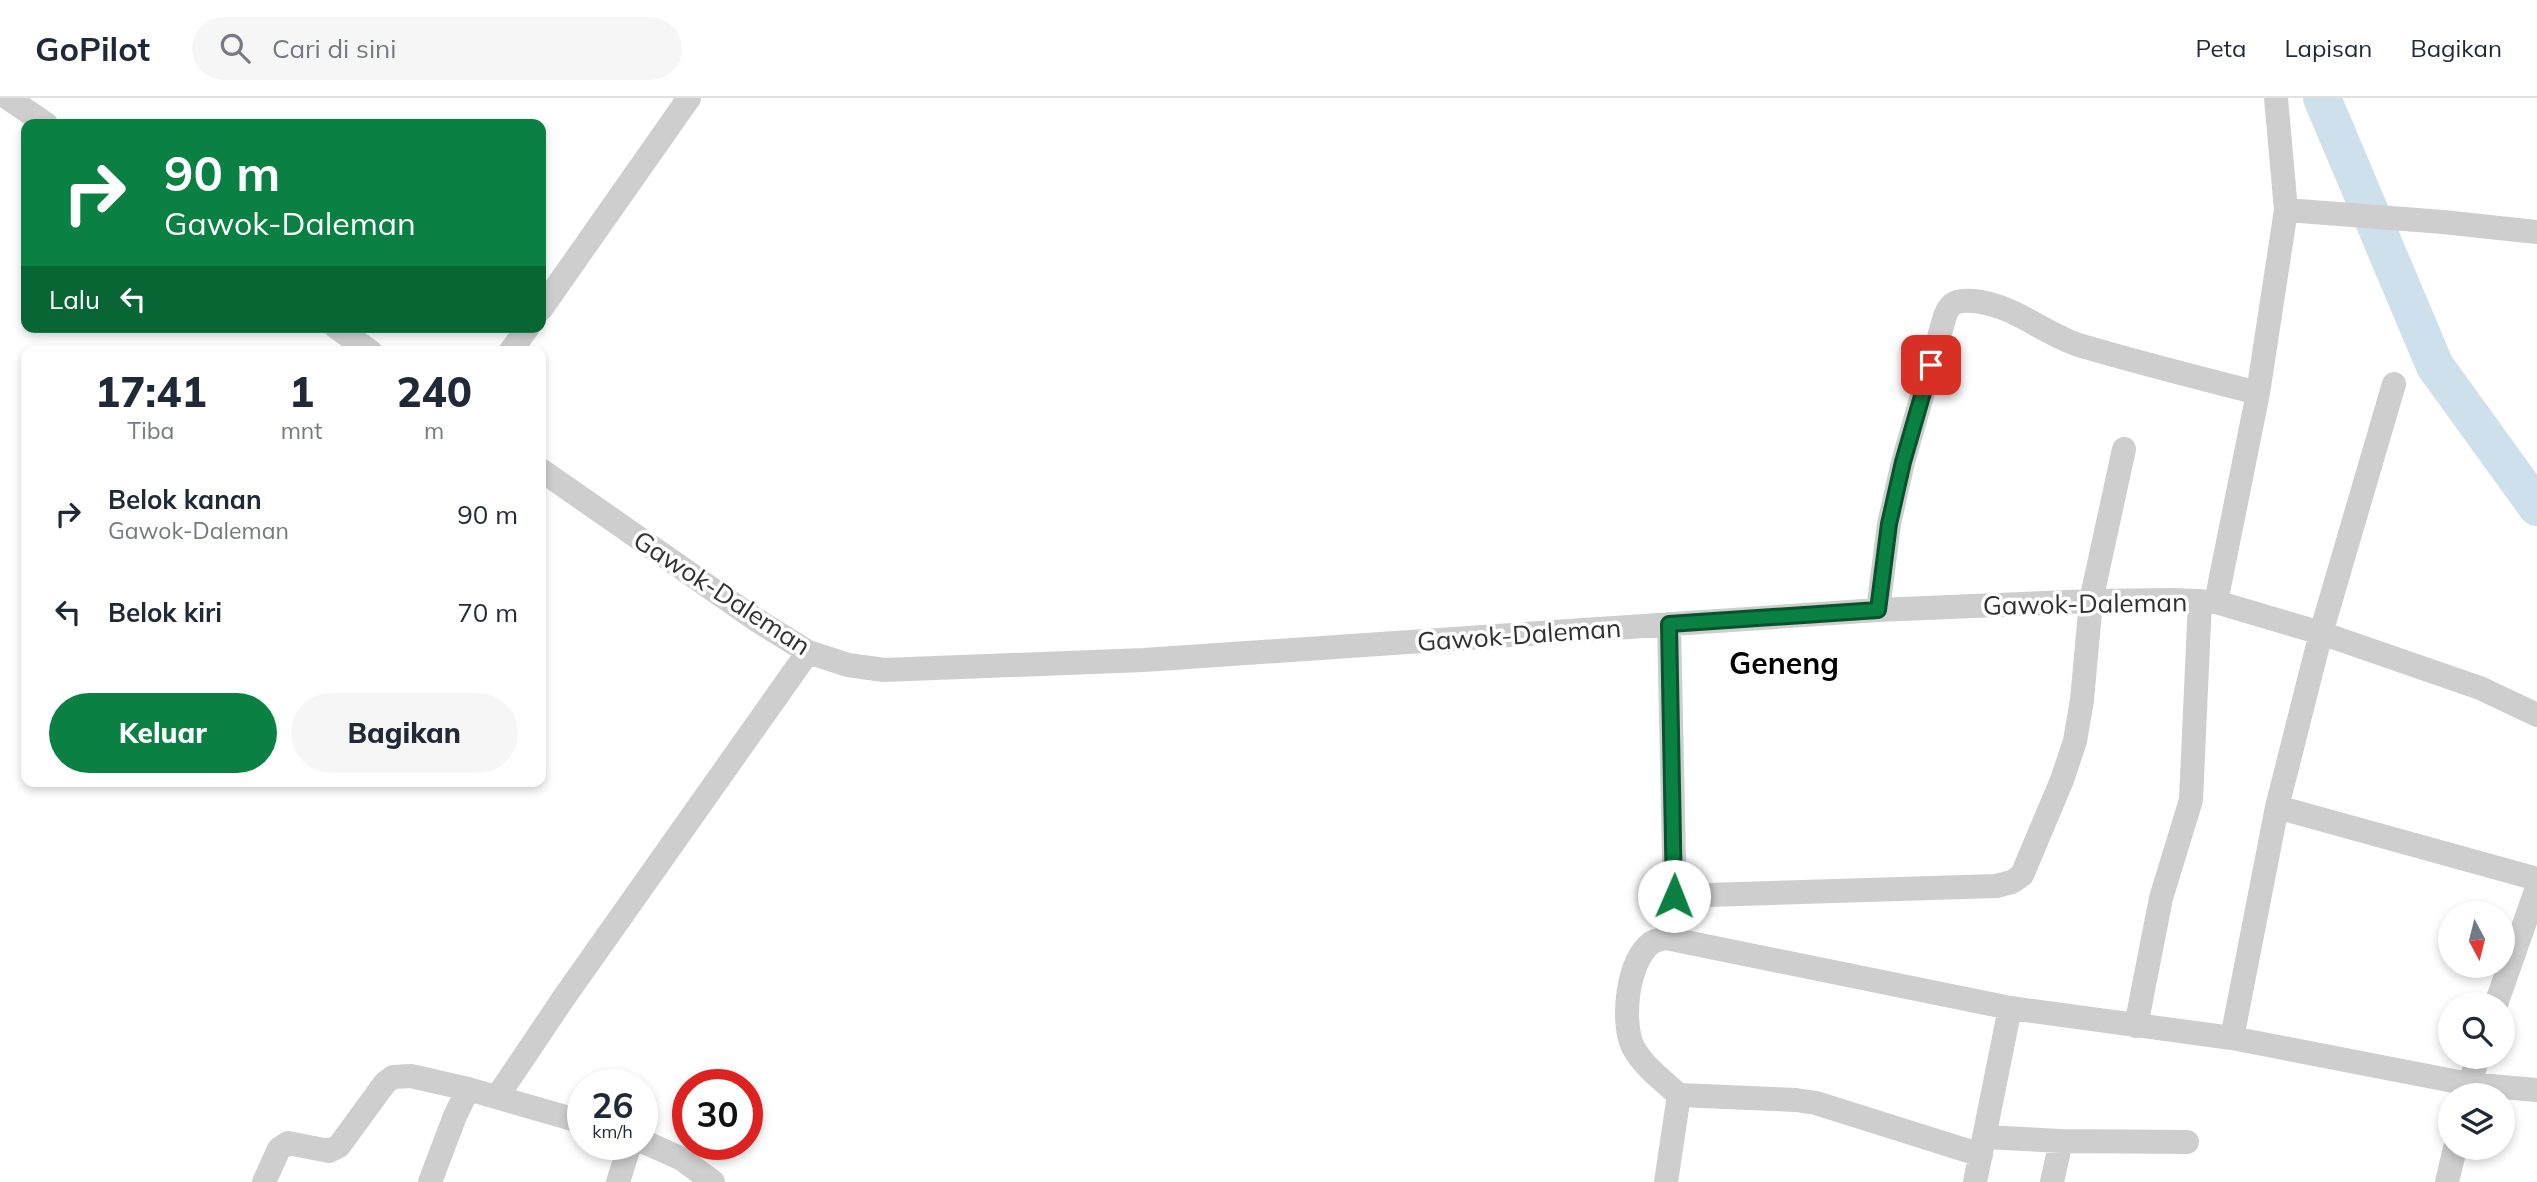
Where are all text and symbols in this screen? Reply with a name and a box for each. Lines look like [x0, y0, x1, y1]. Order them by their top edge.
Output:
search box [192, 17, 682, 80]
text: GoPilot [35, 28, 150, 69]
icon: search [216, 29, 254, 67]
text: Cari di sini [272, 32, 397, 65]
text: Peta [2195, 33, 2246, 63]
text: Lapisan [2284, 33, 2372, 63]
text: Bagikan [2410, 33, 2502, 63]
text: 90 m [164, 142, 280, 203]
icon: right [49, 147, 140, 238]
text: Gawok-Daleman [164, 203, 416, 243]
icon: left [114, 280, 152, 318]
text: Lalu [49, 283, 100, 316]
pin [1901, 335, 1961, 395]
icon: arrive [1912, 346, 1950, 384]
text: 17:41 [95, 365, 207, 418]
text: 1 [289, 365, 314, 418]
text: 240 [396, 365, 472, 418]
text: Tiba [127, 416, 174, 445]
text: mnt [281, 416, 322, 445]
text: m [424, 416, 444, 445]
text: Belok kanan [108, 483, 262, 516]
icon: right [49, 495, 87, 533]
text: 90 m [457, 498, 518, 531]
text: Gawok-Daleman [108, 516, 289, 545]
street label: Gawok-Daleman [628, 523, 817, 662]
street label: Gawok-Daleman [1982, 585, 2188, 622]
icon: left [49, 593, 87, 631]
text: Belok kiri [108, 596, 222, 629]
text: 70 m [457, 596, 518, 629]
street label: Gawok-Daleman [1416, 611, 1622, 658]
district label: Geneng [1729, 644, 1839, 682]
button: Keluar [49, 693, 277, 773]
button: Bagikan [291, 693, 518, 773]
position arrow [1637, 859, 1711, 933]
north arrow [2438, 901, 2515, 978]
map controls [2438, 901, 2515, 1160]
button: search [2438, 992, 2515, 1069]
speed limit sign: 30 [672, 1069, 763, 1160]
text: 26 [591, 1083, 634, 1127]
button: layers [2438, 1083, 2515, 1160]
text: km/h [592, 1120, 633, 1143]

